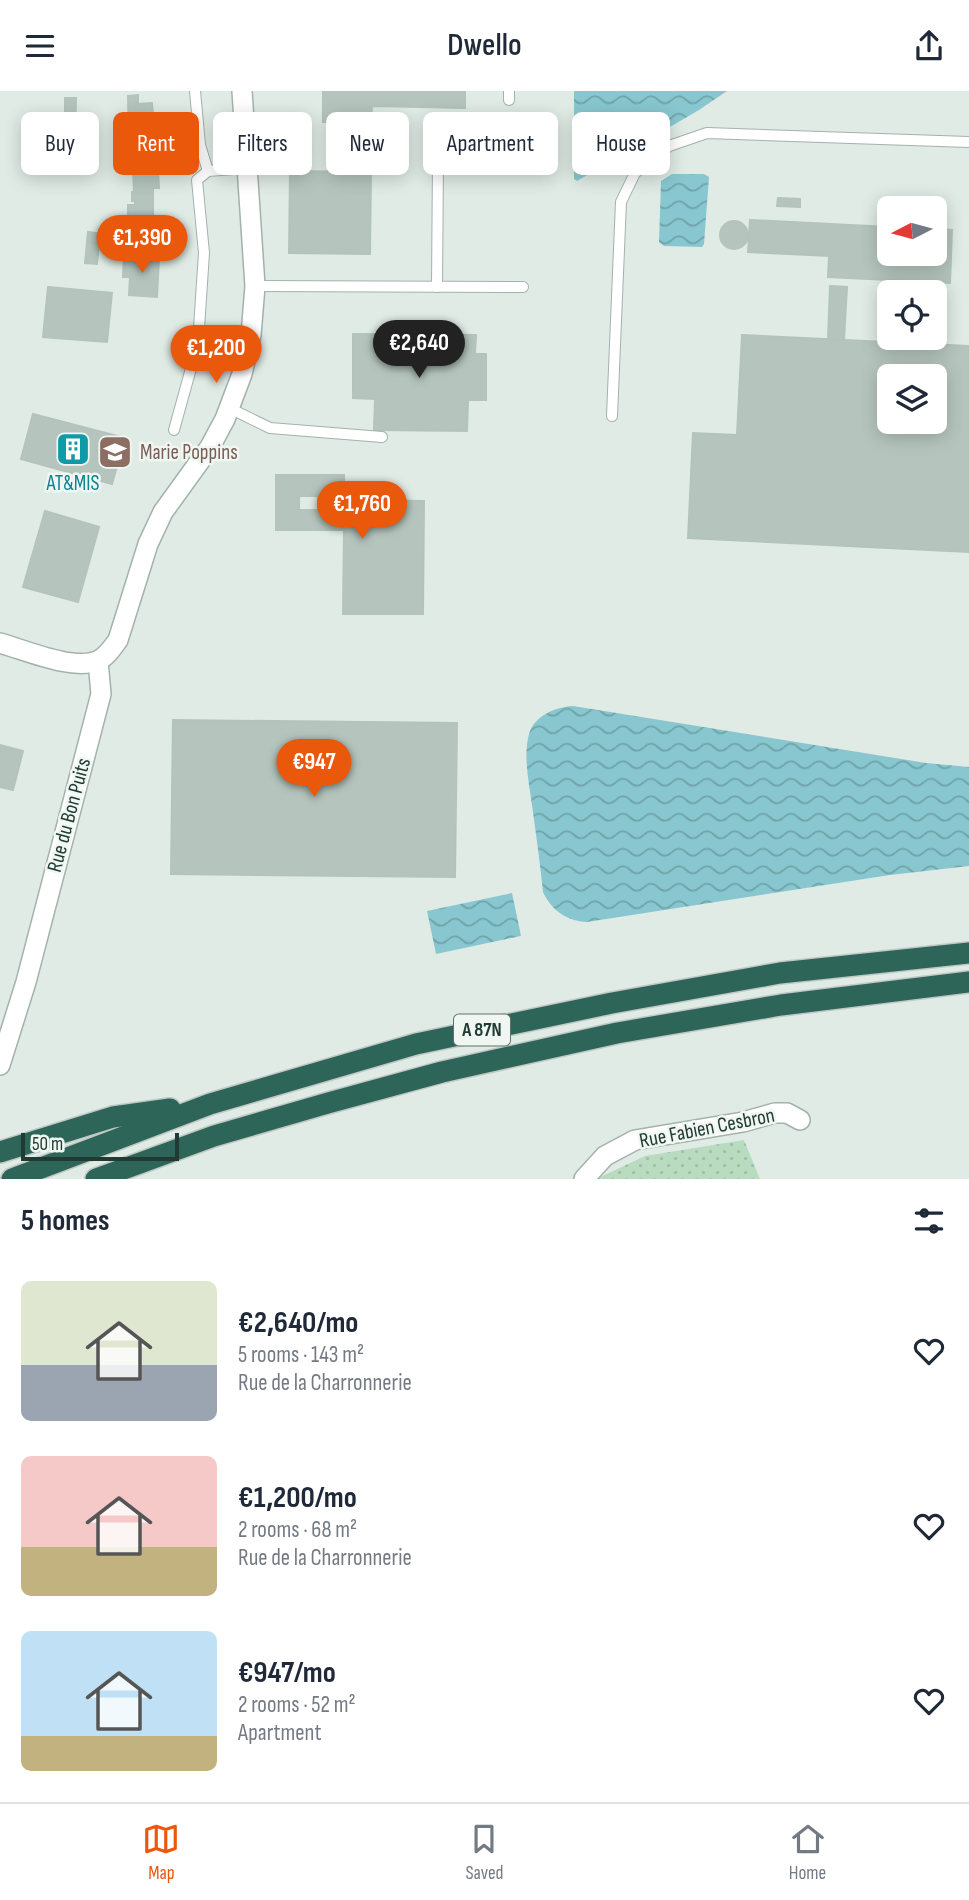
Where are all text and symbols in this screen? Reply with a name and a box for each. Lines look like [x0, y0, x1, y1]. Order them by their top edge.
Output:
text: Dwello [447, 26, 522, 65]
icon: menu [21, 27, 59, 65]
icon: share [910, 27, 948, 65]
chip: Buy [21, 112, 99, 175]
chip: Rent [113, 112, 199, 175]
chip: Filters [213, 112, 312, 175]
chip: New [326, 112, 409, 175]
chip: Apartment [423, 112, 558, 175]
chip: House [572, 112, 670, 175]
north arrow [877, 196, 947, 266]
map controls [877, 196, 947, 434]
pin: €1,390 [85, 215, 199, 275]
text: €1,390 [113, 224, 171, 252]
button: locate [877, 280, 947, 350]
pin: €2,640 [362, 321, 476, 380]
pin: €1,200 [159, 325, 273, 385]
text: €2,640 [389, 329, 449, 357]
text: €1,200 [187, 334, 245, 362]
button: layers [877, 364, 947, 434]
building icon: AT&MIS [54, 430, 92, 468]
school or university icon: Marie Poppins [96, 433, 134, 471]
place label: Marie Poppins [140, 440, 238, 465]
place label: AT&MIS [46, 471, 99, 496]
pin: €1,760 [305, 482, 419, 541]
text: €1,760 [333, 490, 391, 518]
pin: €947 [273, 739, 355, 799]
text: €947 [292, 748, 336, 776]
street label: Rue du Bon Puits [42, 755, 96, 875]
road number: A 87N [454, 1014, 510, 1045]
street label: Rue Fabien Cesbron [637, 1103, 777, 1153]
scale bar [21, 1130, 178, 1162]
text: 50 m [32, 1133, 63, 1156]
icon: filters [910, 1202, 948, 1240]
text: 5 homes [21, 1203, 110, 1239]
text: €2,640/mo [238, 1305, 358, 1341]
icon: home [77, 1309, 161, 1393]
icon: heart [910, 1332, 948, 1370]
text: 5 rooms · 143 m² [238, 1341, 364, 1369]
text: Rue de la Charronnerie [238, 1369, 412, 1397]
text: €1,200/mo [238, 1480, 357, 1516]
icon: home [77, 1484, 161, 1568]
icon: heart [910, 1507, 948, 1545]
text: 2 rooms · 68 m² [238, 1516, 357, 1544]
text: Rue de la Charronnerie [238, 1544, 412, 1572]
text: €947/mo [238, 1655, 336, 1691]
icon: home [77, 1659, 161, 1743]
icon: heart [910, 1682, 948, 1720]
text: 2 rooms · 52 m² [238, 1691, 356, 1719]
text: Apartment [238, 1719, 322, 1747]
tab: Map [142, 1820, 180, 1885]
tab: Saved [465, 1820, 504, 1885]
tab: Home [789, 1820, 827, 1885]

